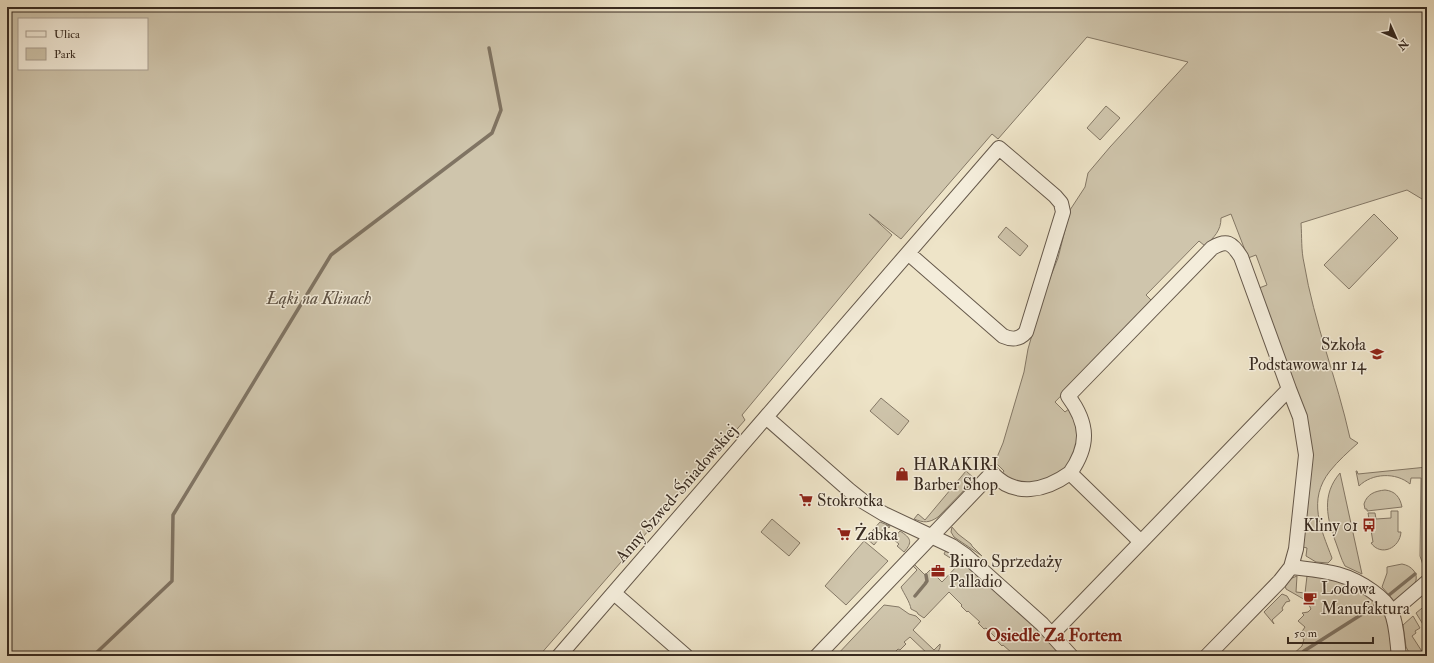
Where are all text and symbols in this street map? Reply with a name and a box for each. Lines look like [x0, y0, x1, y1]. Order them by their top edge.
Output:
legend [18, 18, 148, 70]
north arrow [1376, 18, 1416, 58]
text: Ulica [54, 27, 81, 42]
text: N [1394, 36, 1412, 54]
text: Park [54, 47, 76, 62]
park label: Łąki na Klinach [266, 288, 372, 309]
place label: Szkoła Podstawowa nr 14 [1248, 334, 1367, 375]
school or university icon: Szkoła Podstawowa nr 14 [1369, 346, 1385, 362]
street label: Anny Szwed-Śniadowskiej [609, 419, 743, 568]
place label: HARAKIRI Barber Shop [913, 454, 999, 496]
shop icon: HARAKIRI Barber Shop [894, 466, 910, 482]
place label: Stokrotka [817, 490, 884, 511]
supermarket icon: Stokrotka [798, 492, 814, 508]
place label: Kliny 01 [1303, 515, 1358, 537]
bus stop icon: Kliny 01 [1361, 517, 1377, 533]
place label: Żabka [855, 522, 899, 545]
supermarket icon: Żabka [836, 526, 852, 542]
place label: Biuro Sprzedaży Palladio [949, 551, 1063, 592]
office icon: Biuro Sprzedaży Palladio [930, 563, 946, 579]
place label: Lodowa Manufaktura [1321, 578, 1411, 619]
cafe icon: Lodowa Manufaktura [1302, 590, 1318, 606]
scale bar [1288, 619, 1373, 645]
district label: Osiedle Za Fortem [986, 624, 1123, 647]
text: 50 m [1294, 626, 1318, 641]

